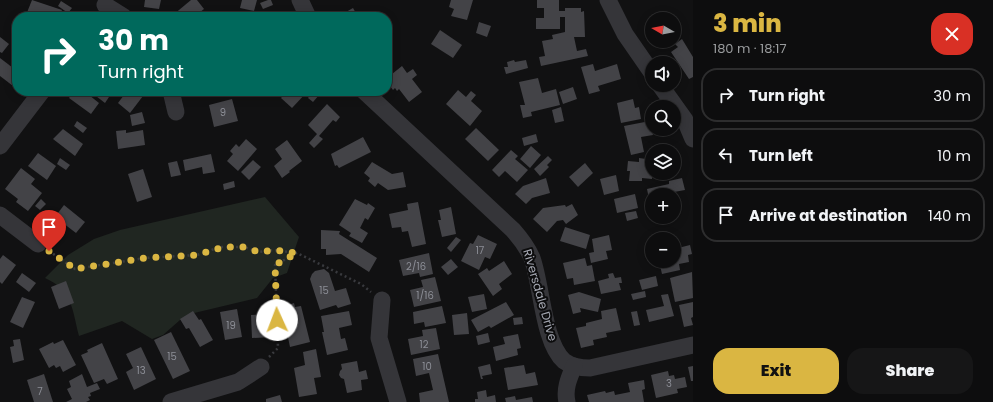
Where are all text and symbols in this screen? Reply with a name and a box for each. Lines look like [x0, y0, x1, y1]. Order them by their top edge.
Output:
text: 3 min [713, 7, 782, 40]
north arrow [645, 12, 681, 48]
map controls [645, 12, 681, 268]
button: close [931, 13, 973, 55]
text: 30 m [98, 21, 169, 60]
icon: right [32, 28, 84, 80]
text: 180 m · 18:17 [713, 39, 786, 58]
button: sound [645, 56, 681, 92]
text: Turn right [98, 59, 184, 84]
icon: right [715, 84, 737, 106]
text: Turn right [749, 85, 825, 106]
text: 30 m [933, 85, 971, 106]
button: search [645, 100, 681, 136]
house number: 9 [220, 105, 226, 120]
button: layers [645, 144, 681, 180]
icon: left [715, 144, 737, 166]
text: Turn left [749, 145, 813, 166]
text: 10 m [937, 145, 971, 166]
button: + [645, 188, 681, 224]
icon: arrive [715, 204, 737, 226]
text: Arrive at destination [749, 205, 907, 226]
text: 140 m [928, 205, 971, 226]
pin [32, 210, 66, 251]
icon: arrive [38, 216, 60, 238]
button: − [645, 232, 681, 268]
house number: 17 [476, 243, 485, 258]
street label: Riversdale Drive [519, 247, 562, 343]
house number: 2/16 [406, 259, 426, 274]
house number: 15 [319, 283, 329, 298]
house number: 1/16 [416, 288, 434, 303]
position arrow [256, 299, 298, 341]
house number: 19 [226, 318, 236, 333]
house number: 12 [420, 337, 429, 352]
button: Exit [713, 348, 839, 394]
button: Share [847, 348, 973, 394]
house number: 15 [167, 349, 177, 364]
house number: 10 [422, 359, 432, 374]
house number: 13 [136, 363, 146, 378]
house number: 3 [666, 376, 672, 391]
house number: 7 [37, 384, 43, 399]

